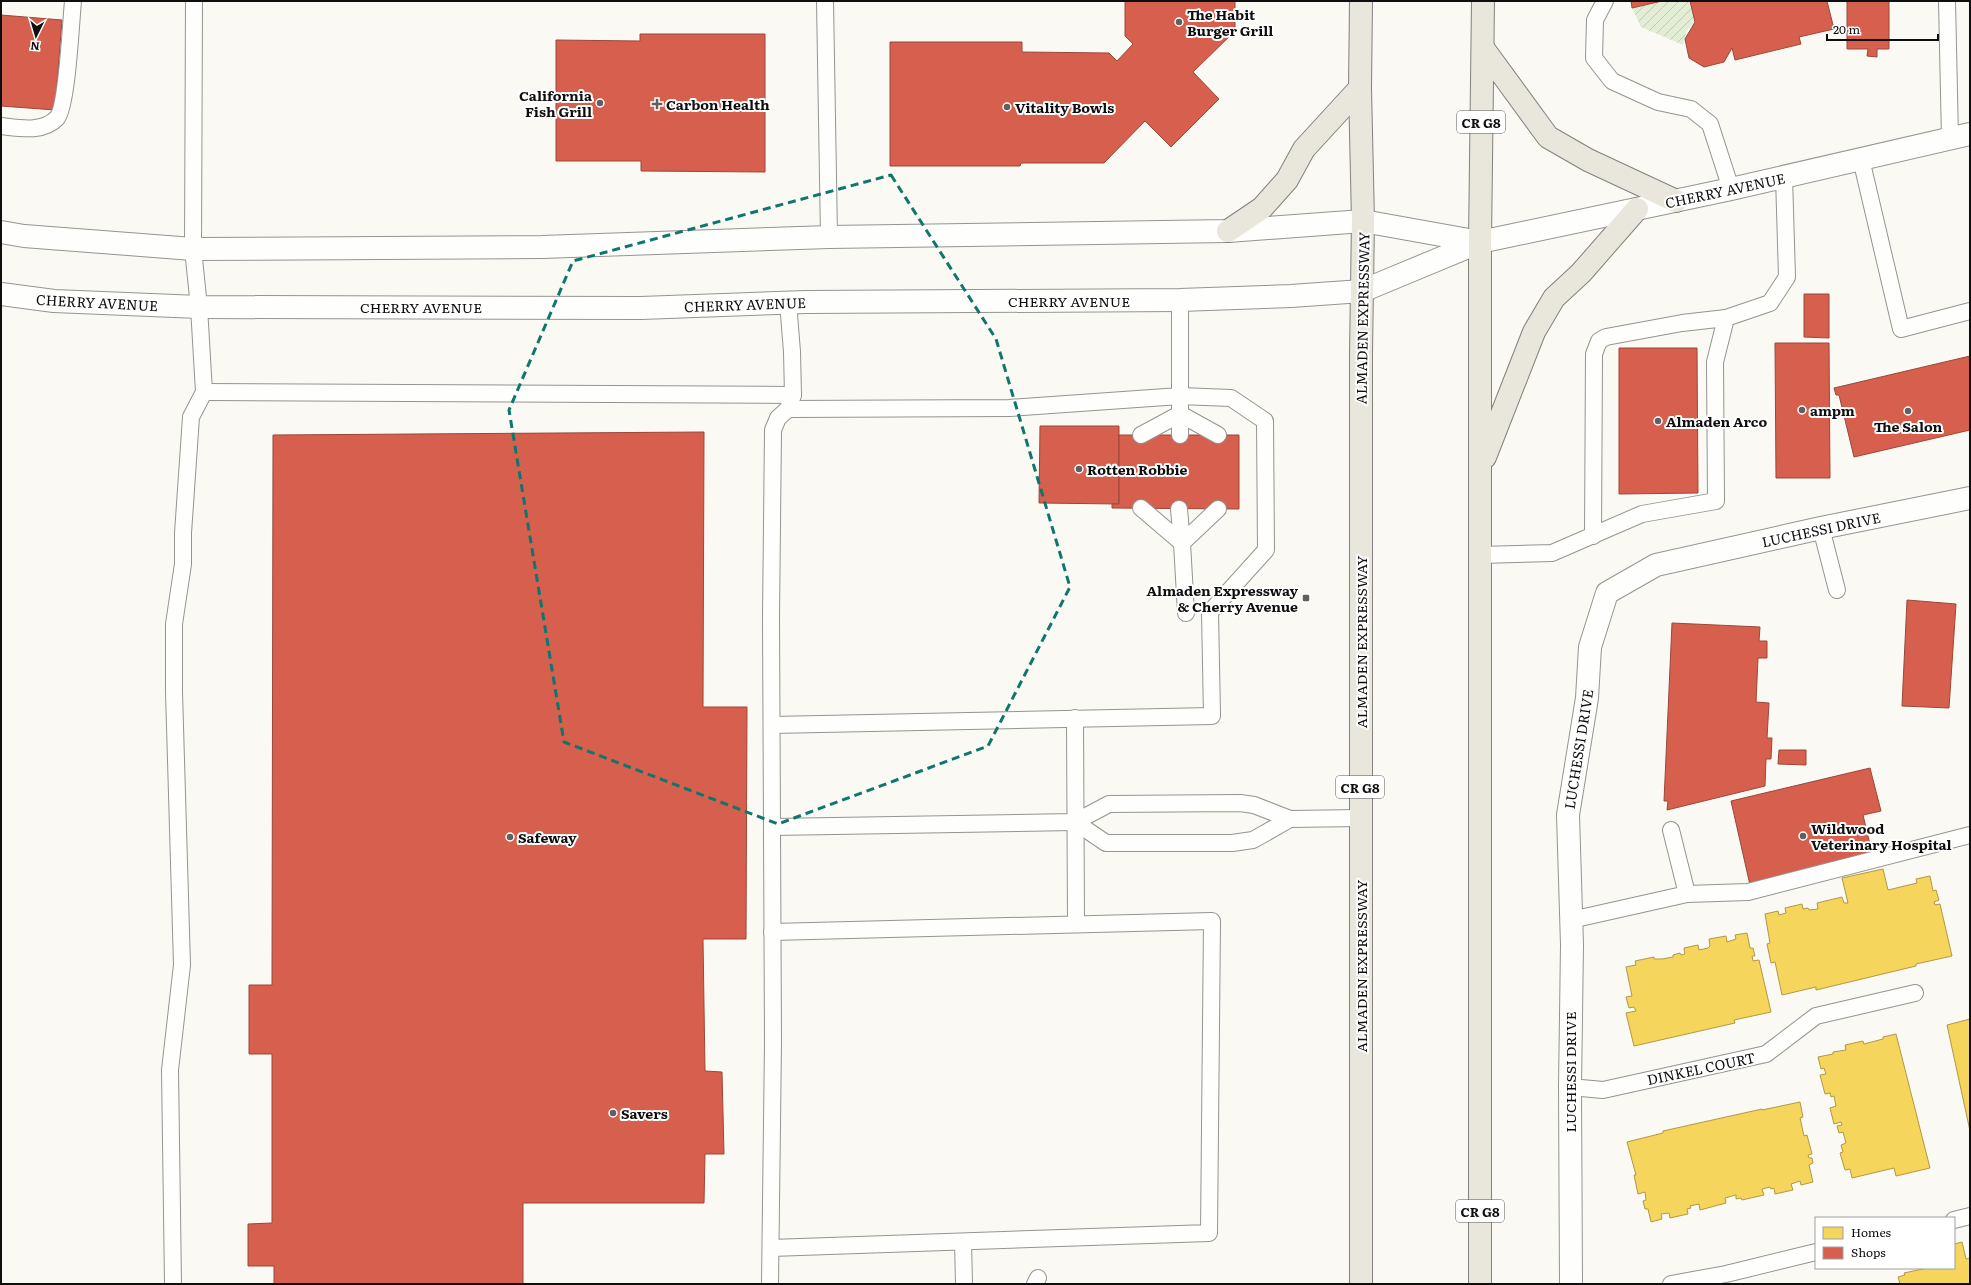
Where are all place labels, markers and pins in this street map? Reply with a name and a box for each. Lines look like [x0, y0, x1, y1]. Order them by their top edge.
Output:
place label: The Habit Burger Grill [1187, 4, 1273, 40]
marker: The Habit Burger Grill [1174, 17, 1184, 27]
place label: California Fish Grill [519, 85, 593, 121]
place label: Carbon Health [666, 94, 770, 114]
place label: Vitality Bowls [1015, 97, 1114, 117]
marker: California Fish Grill [595, 98, 605, 108]
marker: Carbon Health [651, 98, 663, 110]
marker: Vitality Bowls [1002, 102, 1012, 112]
place label: ampm [1810, 400, 1855, 420]
marker: ampm [1797, 405, 1807, 415]
marker: The Salon [1903, 406, 1913, 416]
place label: Almaden Arco [1666, 411, 1767, 431]
marker: Almaden Arco [1653, 416, 1663, 426]
place label: The Salon [1874, 416, 1943, 436]
place label: Rotten Robbie [1087, 459, 1188, 479]
marker: Rotten Robbie [1074, 464, 1084, 474]
place label: Almaden Expressway & Cherry Avenue [1147, 580, 1298, 616]
marker: Almaden Expressway & Cherry Avenue [1301, 593, 1311, 603]
place label: Wildwood Veterinary Hospital [1811, 818, 1952, 854]
place label: Safeway [518, 827, 577, 847]
marker: Wildwood Veterinary Hospital [1798, 831, 1808, 841]
marker: Safeway [505, 832, 515, 842]
place label: Savers [621, 1103, 668, 1123]
marker: Savers [608, 1108, 618, 1118]

